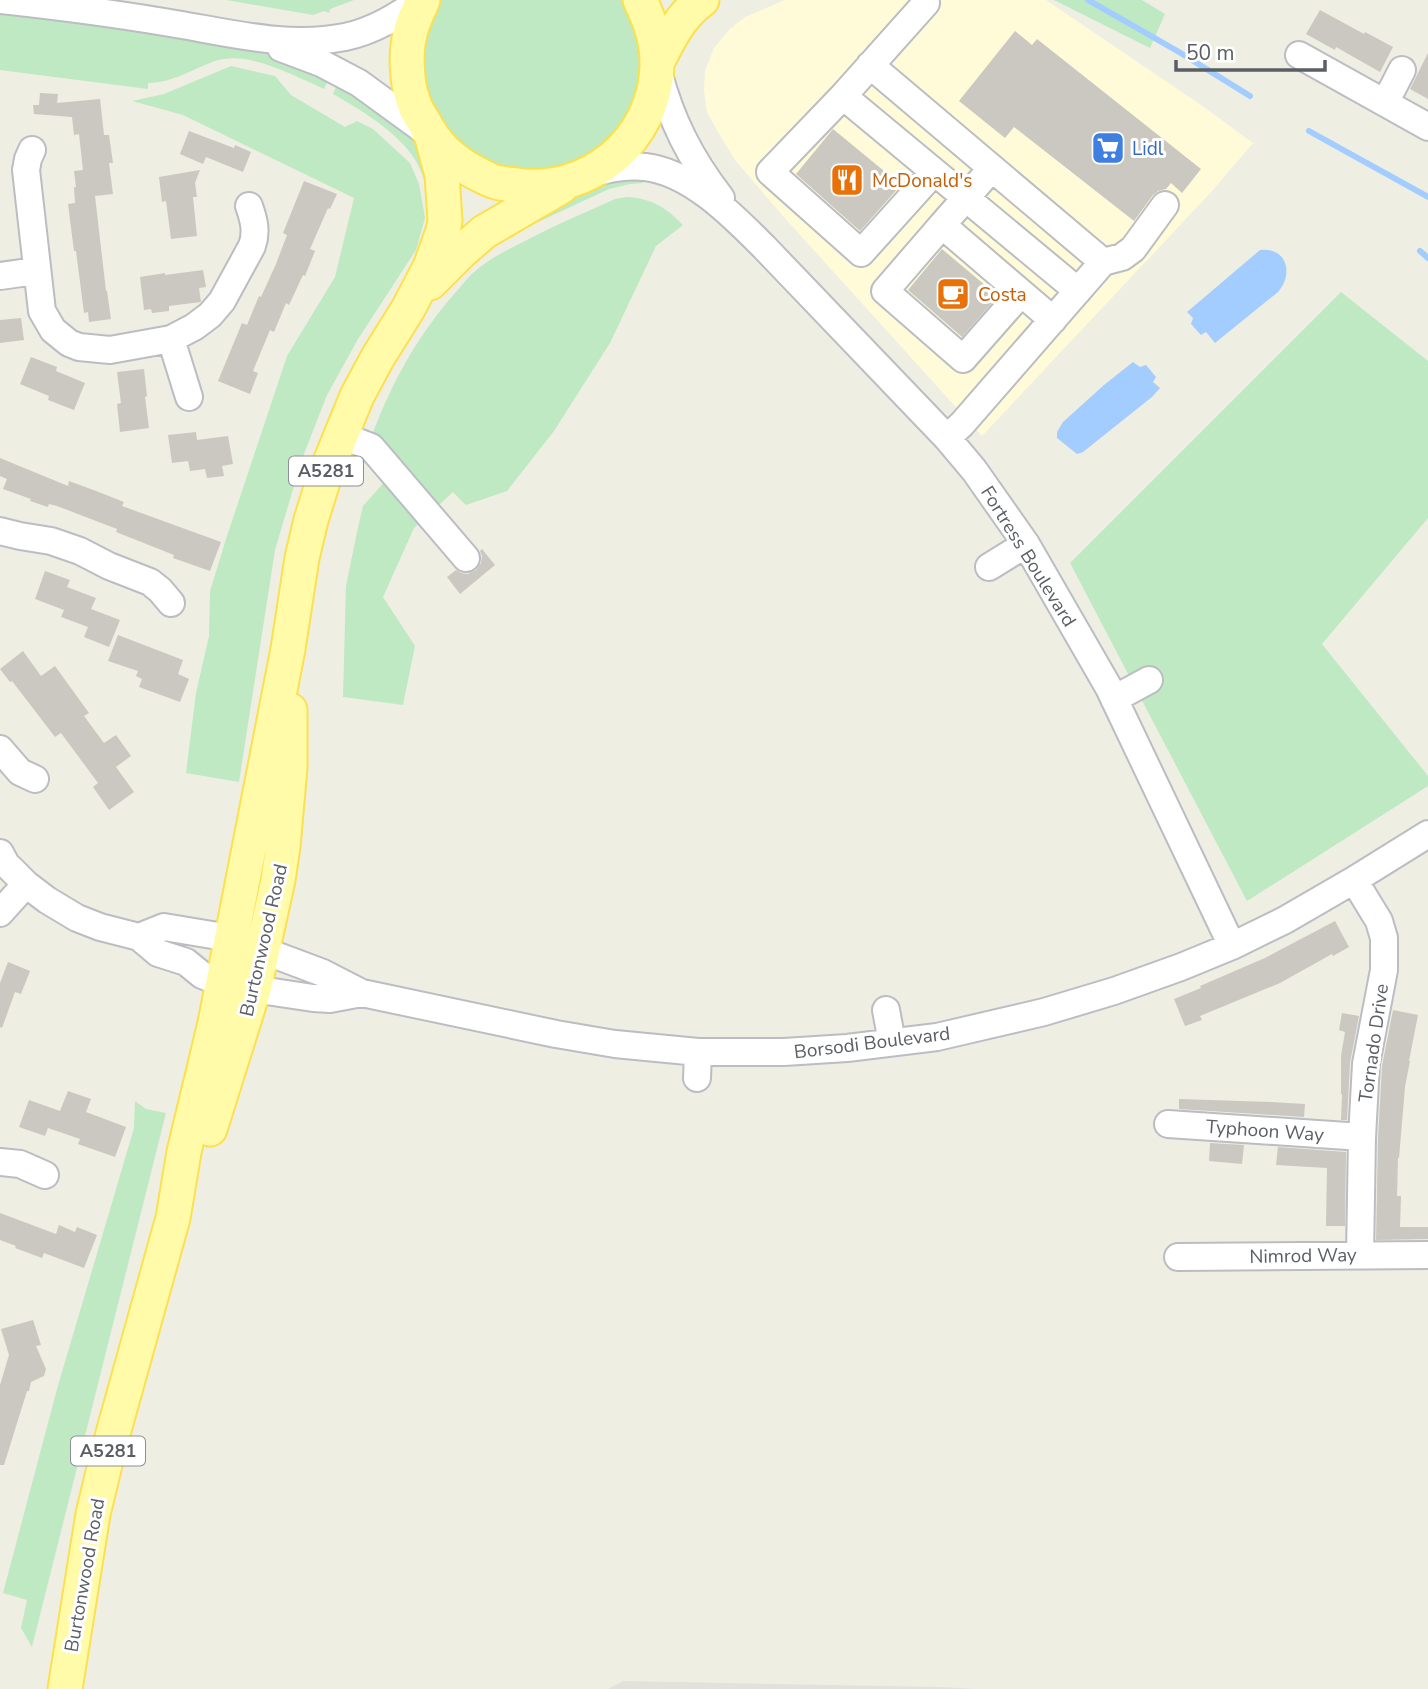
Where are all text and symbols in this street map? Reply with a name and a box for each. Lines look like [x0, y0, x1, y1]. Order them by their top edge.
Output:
scale bar [1176, 28, 1325, 72]
text: 50 m [1186, 39, 1235, 67]
supermarket icon: Lidl [1089, 129, 1127, 167]
place label: Lidl [1132, 136, 1164, 162]
restaurant icon: McDonald's [828, 161, 866, 199]
place label: McDonald's [872, 168, 973, 194]
cafe icon: Costa [934, 275, 972, 313]
place label: Costa [978, 282, 1026, 308]
road number: A5281 [289, 457, 363, 486]
street label: Fortress Boulevard [974, 481, 1082, 632]
street label: Burtonwood Road [234, 861, 294, 1019]
street label: Tornado Drive [1353, 982, 1395, 1104]
street label: Borsodi Boulevard [793, 1021, 952, 1065]
street label: Typhoon Way [1205, 1114, 1325, 1148]
street label: Nimrod Way [1249, 1242, 1357, 1270]
road number: A5281 [71, 1436, 145, 1466]
street label: Burtonwood Road [59, 1496, 111, 1654]

